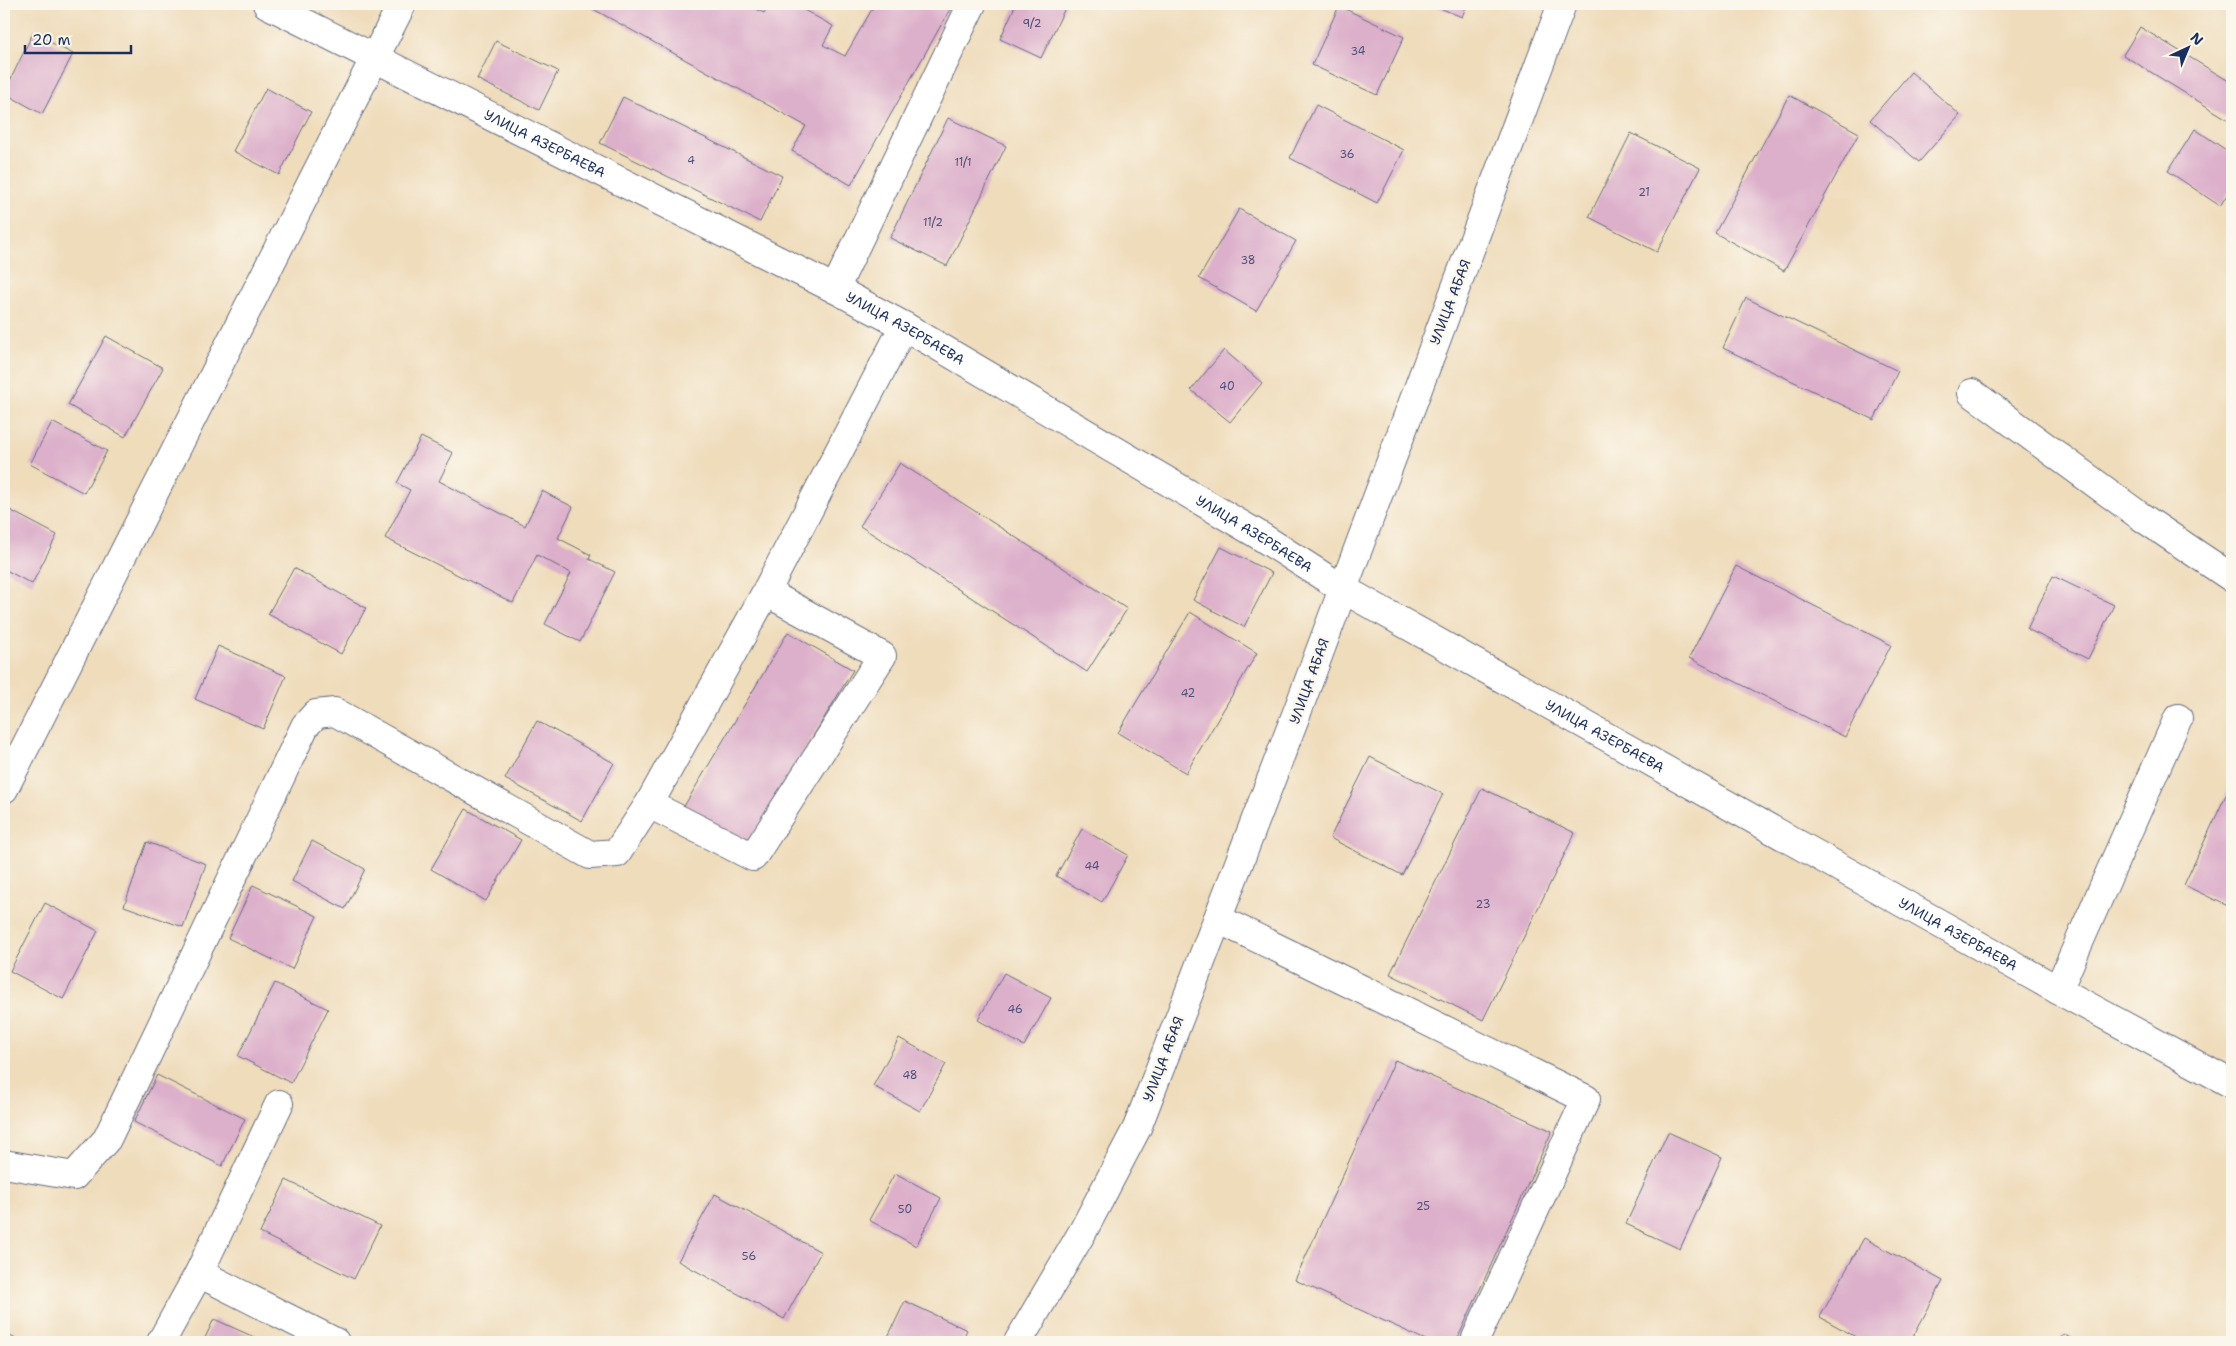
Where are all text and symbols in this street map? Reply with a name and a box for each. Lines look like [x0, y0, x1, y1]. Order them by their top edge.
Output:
house number: 9/2 [1022, 16, 1042, 31]
scale bar [25, 22, 131, 54]
north arrow [2164, 22, 2214, 72]
text: N [2187, 28, 2207, 49]
text: 20 m [32, 30, 71, 50]
house number: 34 [1351, 44, 1366, 59]
street label: УЛИЦА АЗЕРБАЕВА [481, 105, 609, 181]
house number: 36 [1339, 147, 1355, 162]
house number: 4 [687, 153, 695, 168]
house number: 11/1 [955, 155, 972, 170]
house number: 21 [1638, 185, 1650, 200]
house number: 11/2 [923, 215, 943, 230]
house number: 38 [1240, 253, 1256, 268]
street label: УЛИЦА АБАЯ [1425, 257, 1475, 347]
street label: УЛИЦА АЗЕРБАЕВА [843, 288, 968, 369]
house number: 40 [1219, 379, 1235, 394]
street label: УЛИЦА АЗЕРБАЕВА [1193, 491, 1316, 576]
street label: УЛИЦА АБАЯ [1285, 636, 1333, 726]
house number: 42 [1181, 686, 1195, 701]
street label: УЛИЦА АЗЕРБАЕВА [1542, 695, 1668, 776]
house number: 44 [1084, 859, 1100, 874]
street label: УЛИЦА АЗЕРБАЕВА [1896, 894, 2021, 975]
house number: 23 [1476, 897, 1490, 912]
house number: 46 [1007, 1002, 1023, 1017]
street label: УЛИЦА АБАЯ [1138, 1014, 1188, 1104]
house number: 48 [902, 1068, 918, 1083]
house number: 25 [1416, 1199, 1430, 1214]
house number: 50 [898, 1202, 912, 1217]
house number: 56 [742, 1249, 756, 1264]

